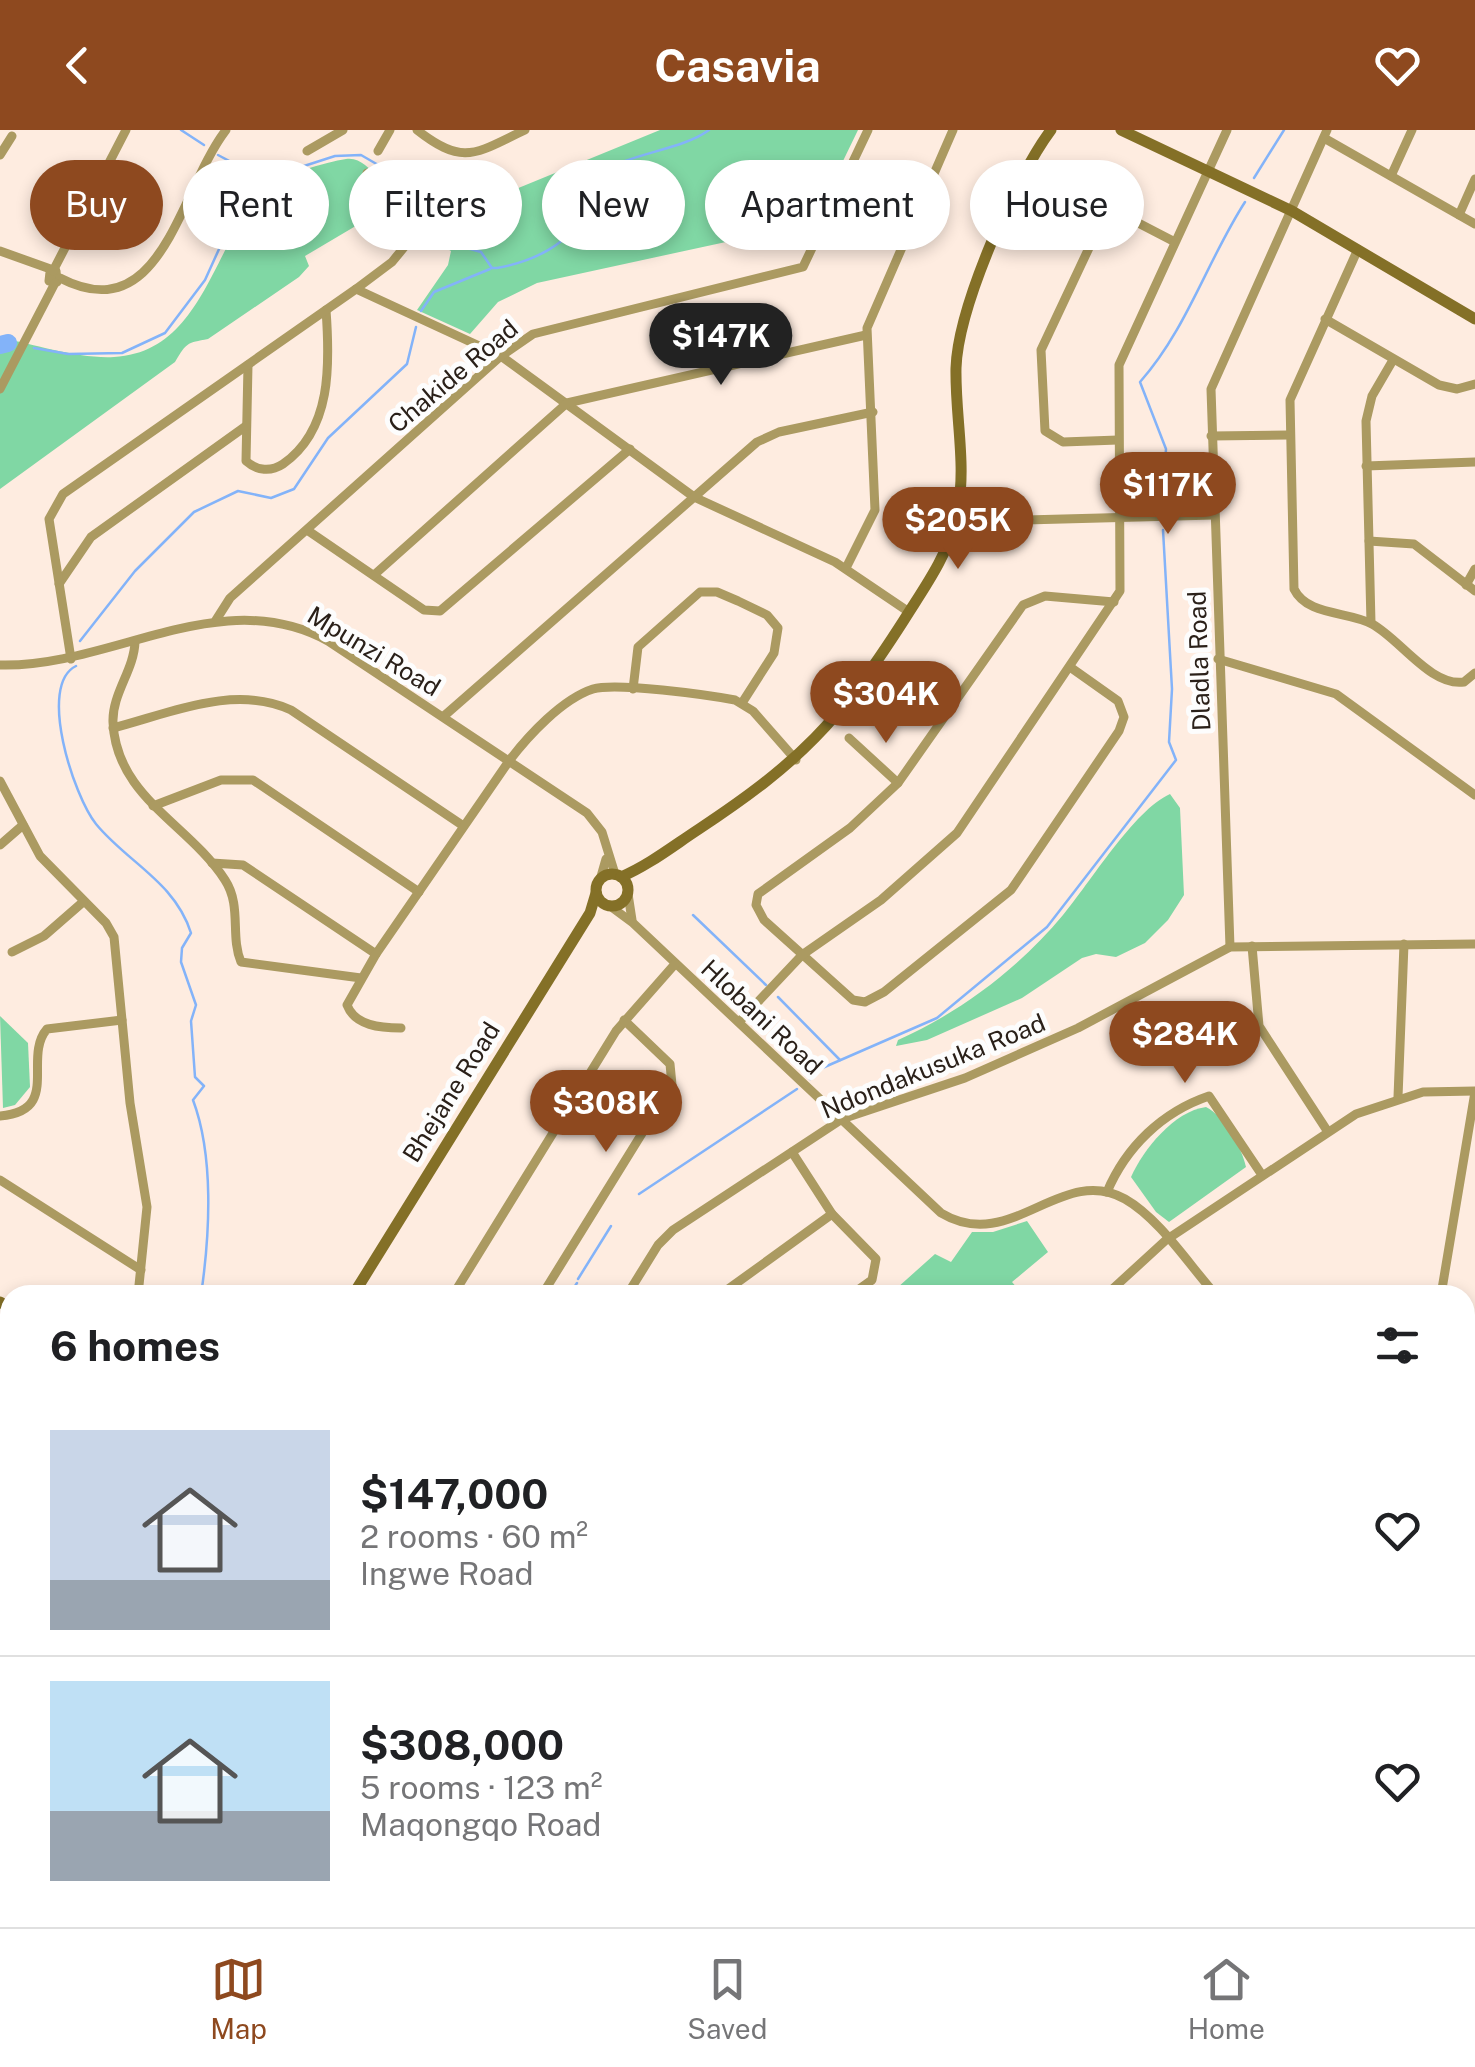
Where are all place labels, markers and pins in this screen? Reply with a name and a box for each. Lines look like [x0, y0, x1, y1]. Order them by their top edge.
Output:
pin: $147K [651, 303, 791, 388]
pin: $117K [1098, 452, 1238, 537]
pin: $205K [888, 487, 1028, 572]
pin: $304K [816, 661, 956, 746]
pin: $284K [1115, 1001, 1255, 1086]
pin: $308K [536, 1070, 676, 1155]

